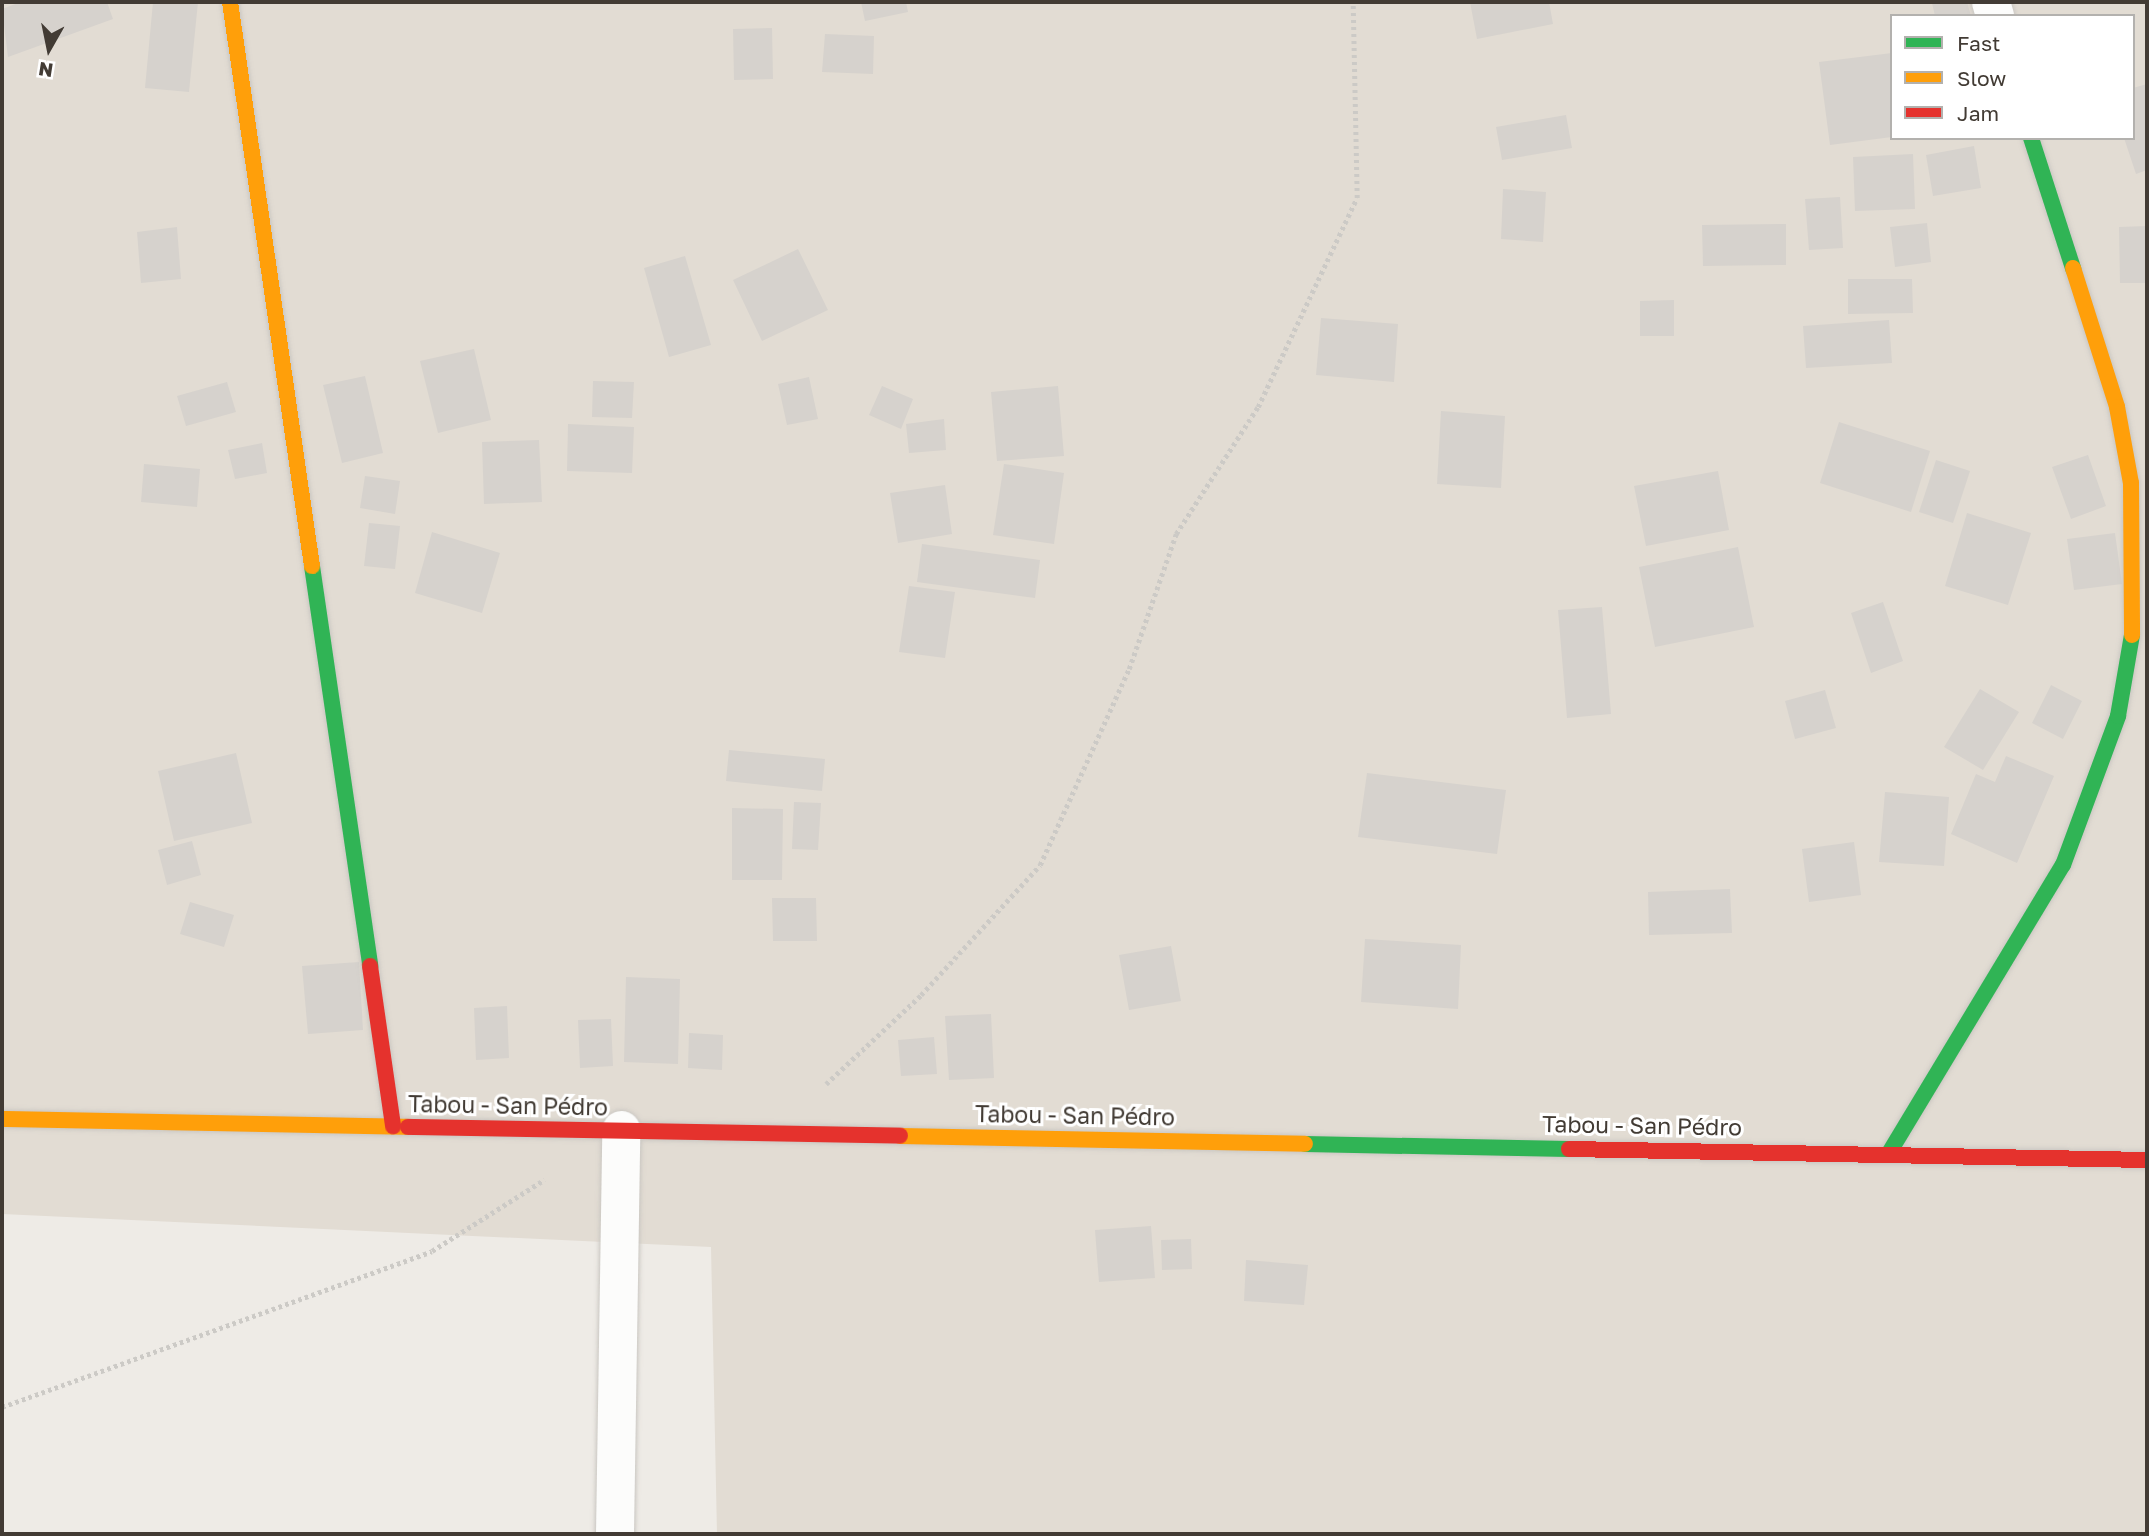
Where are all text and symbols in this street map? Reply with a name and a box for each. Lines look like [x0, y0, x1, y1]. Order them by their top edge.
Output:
north arrow [14, 14, 84, 84]
legend [1890, 14, 2135, 140]
text: Fast [1957, 30, 2000, 56]
text: N [37, 58, 55, 83]
text: Slow [1957, 65, 2006, 91]
text: Jam [1957, 100, 1999, 126]
street label: Tabou - San Pédro [408, 1089, 608, 1121]
street label: Tabou - San Pédro [975, 1099, 1175, 1131]
street label: Tabou - San Pédro [1542, 1109, 1742, 1141]

